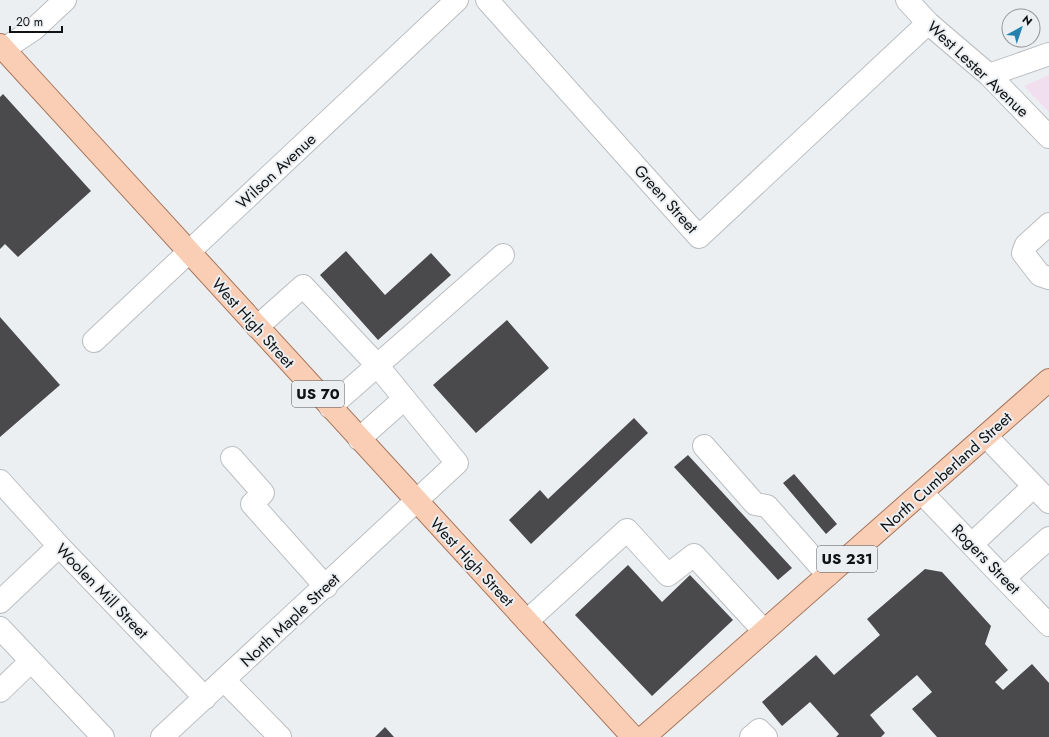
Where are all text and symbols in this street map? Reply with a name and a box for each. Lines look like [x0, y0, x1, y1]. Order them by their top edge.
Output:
scale bar [10, 8, 62, 34]
north arrow [1001, 8, 1041, 48]
text: N [1019, 11, 1036, 29]
text: 20 m [16, 13, 43, 31]
street label: West Lester Avenue [922, 16, 1034, 122]
street label: Wilson Avenue [231, 128, 321, 214]
street label: Green Street [629, 160, 703, 239]
street label: West High Street [206, 273, 300, 373]
road number: US 70 [292, 381, 344, 407]
street label: North Cumberland Street [875, 406, 1017, 538]
street label: West High Street [425, 512, 519, 612]
street label: Rogers Street [946, 519, 1026, 599]
street label: Woolen Mill Street [50, 538, 154, 644]
road number: US 231 [817, 546, 877, 572]
street label: North Maple Street [235, 568, 345, 672]

